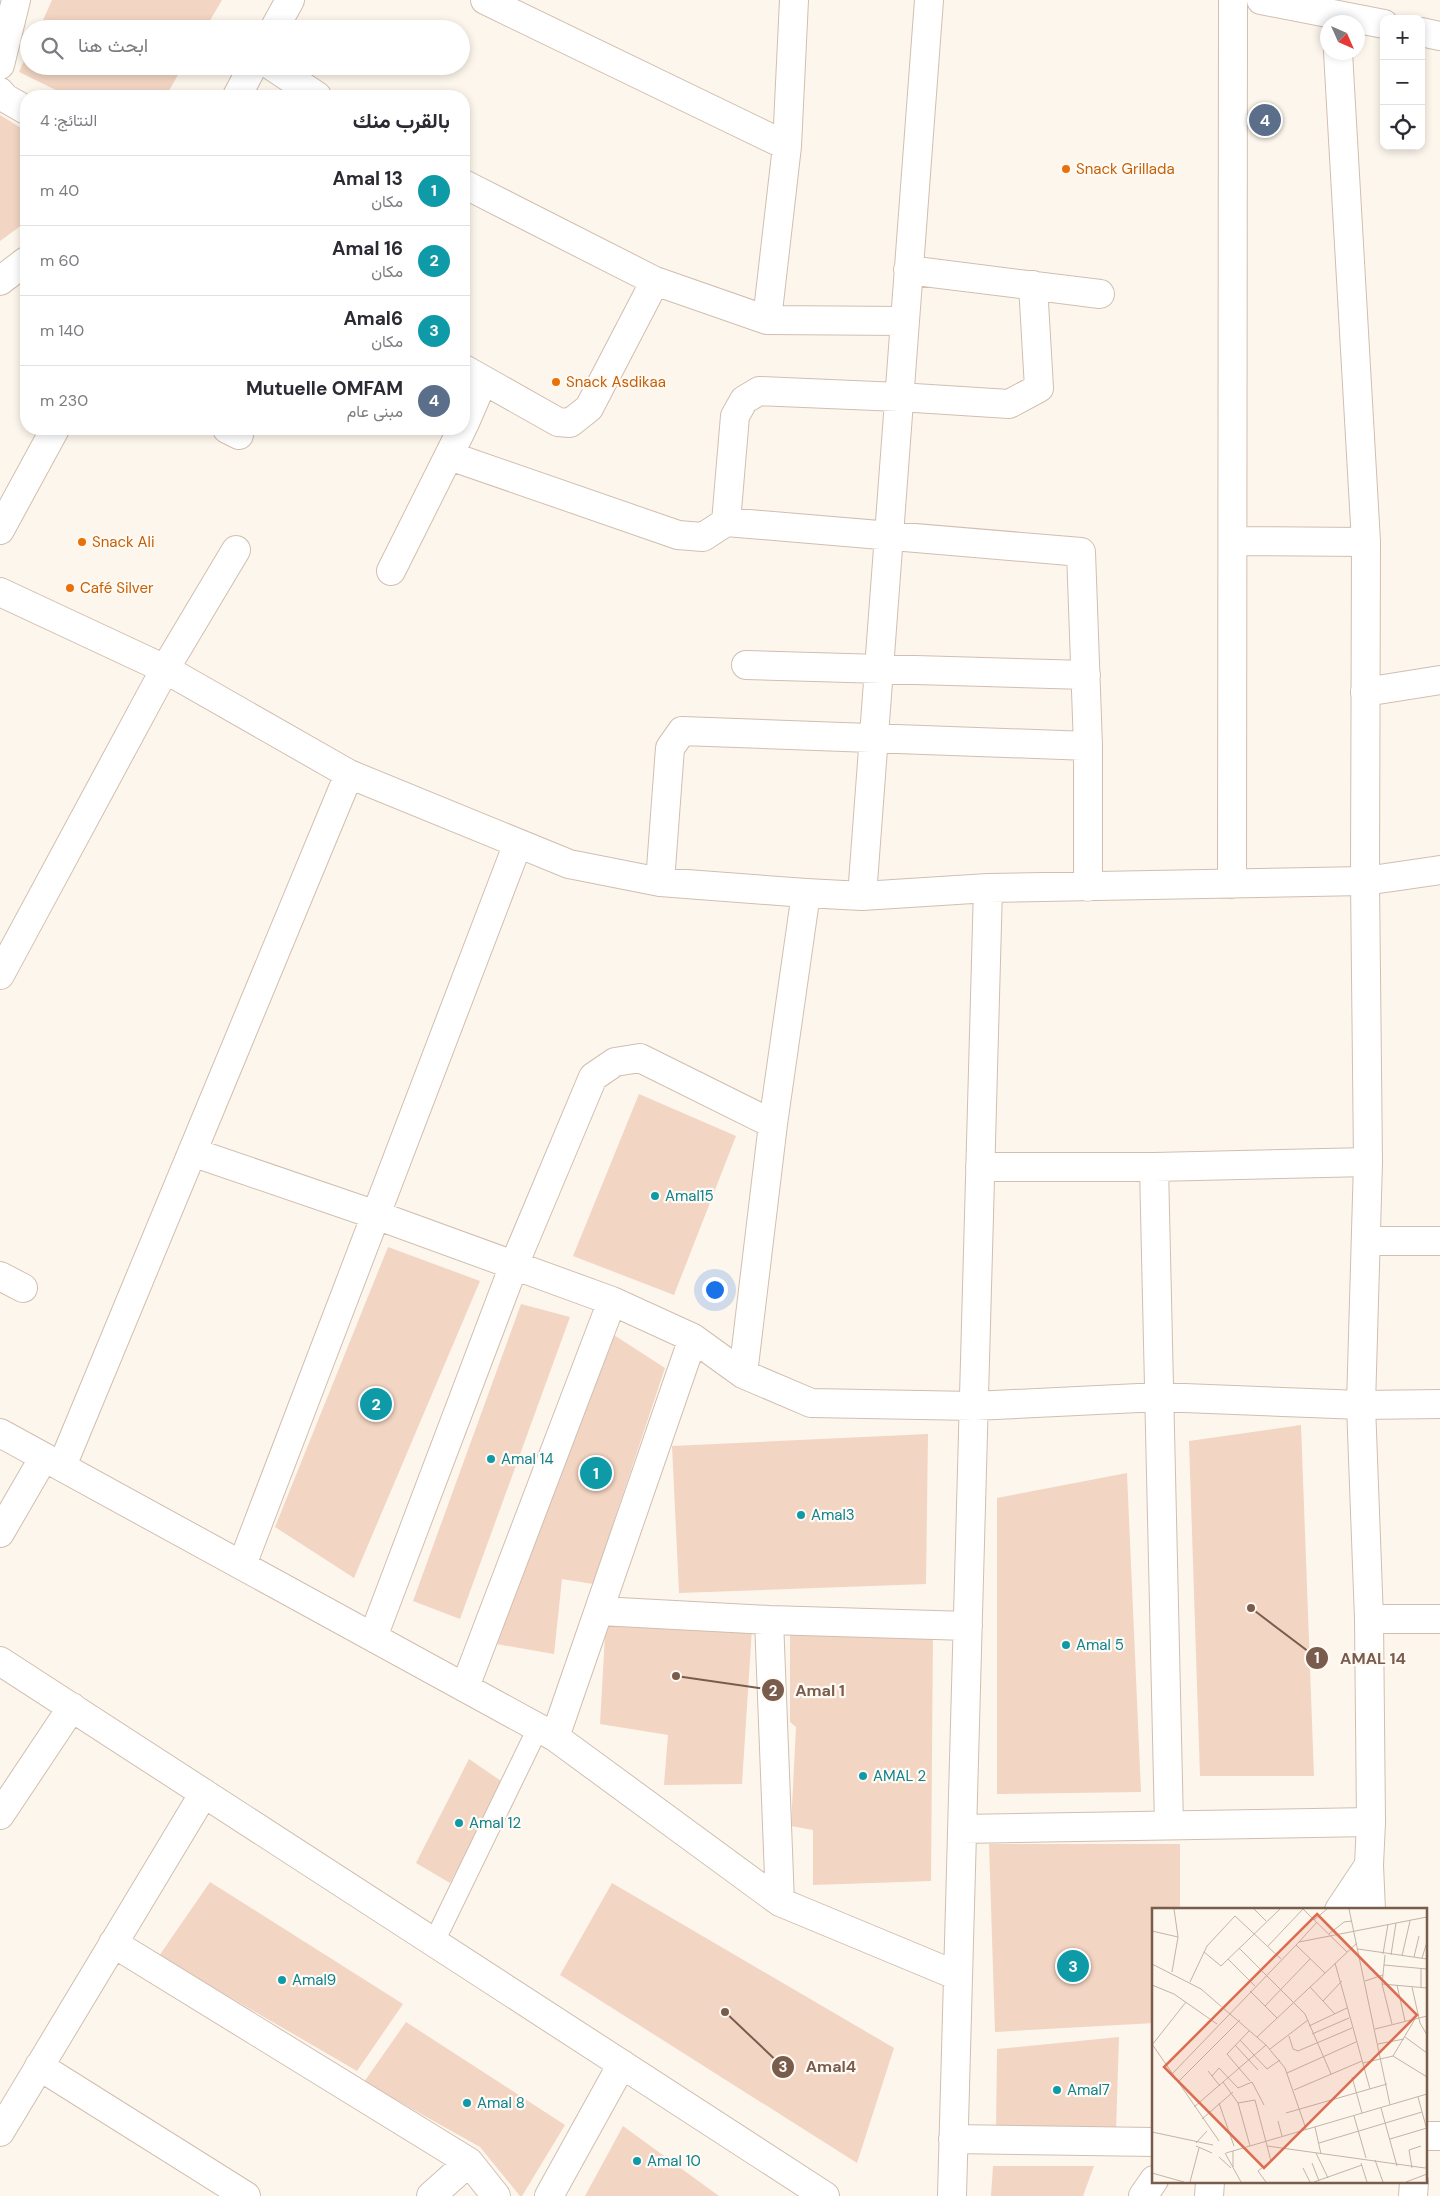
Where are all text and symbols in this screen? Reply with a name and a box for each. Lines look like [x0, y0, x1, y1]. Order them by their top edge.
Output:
north arrow [1320, 15, 1365, 60]
map controls [1380, 15, 1425, 150]
button: + [1380, 15, 1425, 60]
search box [20, 20, 470, 75]
text: ابحث هنا [78, 33, 148, 58]
icon: search [38, 34, 66, 62]
button: − [1380, 60, 1425, 105]
pin: 4 [1249, 101, 1281, 139]
button: locate [1380, 105, 1425, 150]
text: بالقرب منك [353, 107, 450, 135]
text: النتائج: 4 [40, 110, 97, 131]
place label: Snack Grillada [1076, 159, 1175, 179]
marker: Snack Grillada [1060, 163, 1072, 175]
text: Amal 13 [333, 166, 403, 191]
text: 40 m [40, 180, 79, 201]
text: 1 [431, 180, 437, 201]
text: مكان [371, 191, 403, 212]
text: Amal 16 [332, 236, 403, 261]
text: 60 m [40, 250, 80, 271]
text: 2 [429, 250, 439, 271]
text: مكان [371, 261, 403, 282]
text: Amal6 [343, 306, 403, 331]
text: 140 m [40, 320, 84, 341]
text: 3 [429, 320, 439, 341]
text: مكان [371, 331, 403, 352]
place label: Snack Asdikaa [566, 372, 666, 392]
text: Mutuelle OMFAM [246, 376, 403, 401]
marker: Snack Asdikaa [550, 376, 562, 388]
text: 230 m [40, 390, 88, 411]
text: 4 [429, 390, 439, 411]
text: مبنى عام [347, 401, 403, 422]
place label: Snack Ali [92, 532, 155, 552]
marker: Snack Ali [76, 536, 88, 548]
place label: Café Silver [80, 578, 154, 598]
marker: Café Silver [64, 582, 76, 594]
place label: Amal15 [665, 1186, 714, 1206]
marker: Amal15 [649, 1190, 661, 1202]
your location [702, 1277, 728, 1303]
pin: 2 [360, 1385, 392, 1423]
place label: Amal 14 [501, 1449, 554, 1469]
marker: Amal 14 [485, 1453, 497, 1465]
pin: 1 [580, 1454, 612, 1492]
place label: Amal3 [811, 1505, 855, 1525]
marker: Amal3 [795, 1509, 807, 1521]
place label: Amal 5 [1076, 1635, 1124, 1655]
marker: Amal 5 [1060, 1639, 1072, 1651]
callout: AMAL 14 [1305, 1642, 1415, 1673]
text: 1 [1314, 1648, 1320, 1668]
text: AMAL 14 [1340, 1648, 1406, 1669]
callout: Amal 1 [761, 1675, 855, 1706]
text: Amal 1 [795, 1680, 845, 1701]
text: 2 [769, 1681, 778, 1701]
place label: AMAL 2 [873, 1766, 926, 1786]
marker: AMAL 2 [857, 1770, 869, 1782]
place label: Amal 12 [469, 1813, 521, 1833]
marker: Amal 12 [453, 1817, 465, 1829]
inset map [1152, 1908, 1428, 2184]
pin: 3 [1057, 1947, 1089, 1985]
place label: Amal9 [292, 1970, 336, 1990]
marker: Amal9 [276, 1974, 288, 1986]
callout: Amal4 [770, 2051, 866, 2082]
text: Amal4 [806, 2056, 856, 2077]
text: 3 [778, 2057, 788, 2077]
place label: Amal7 [1067, 2080, 1110, 2100]
marker: Amal7 [1051, 2084, 1063, 2096]
place label: Amal 8 [477, 2093, 525, 2113]
marker: Amal 8 [461, 2097, 473, 2109]
place label: Amal 10 [647, 2151, 701, 2171]
marker: Amal 10 [631, 2155, 643, 2167]

